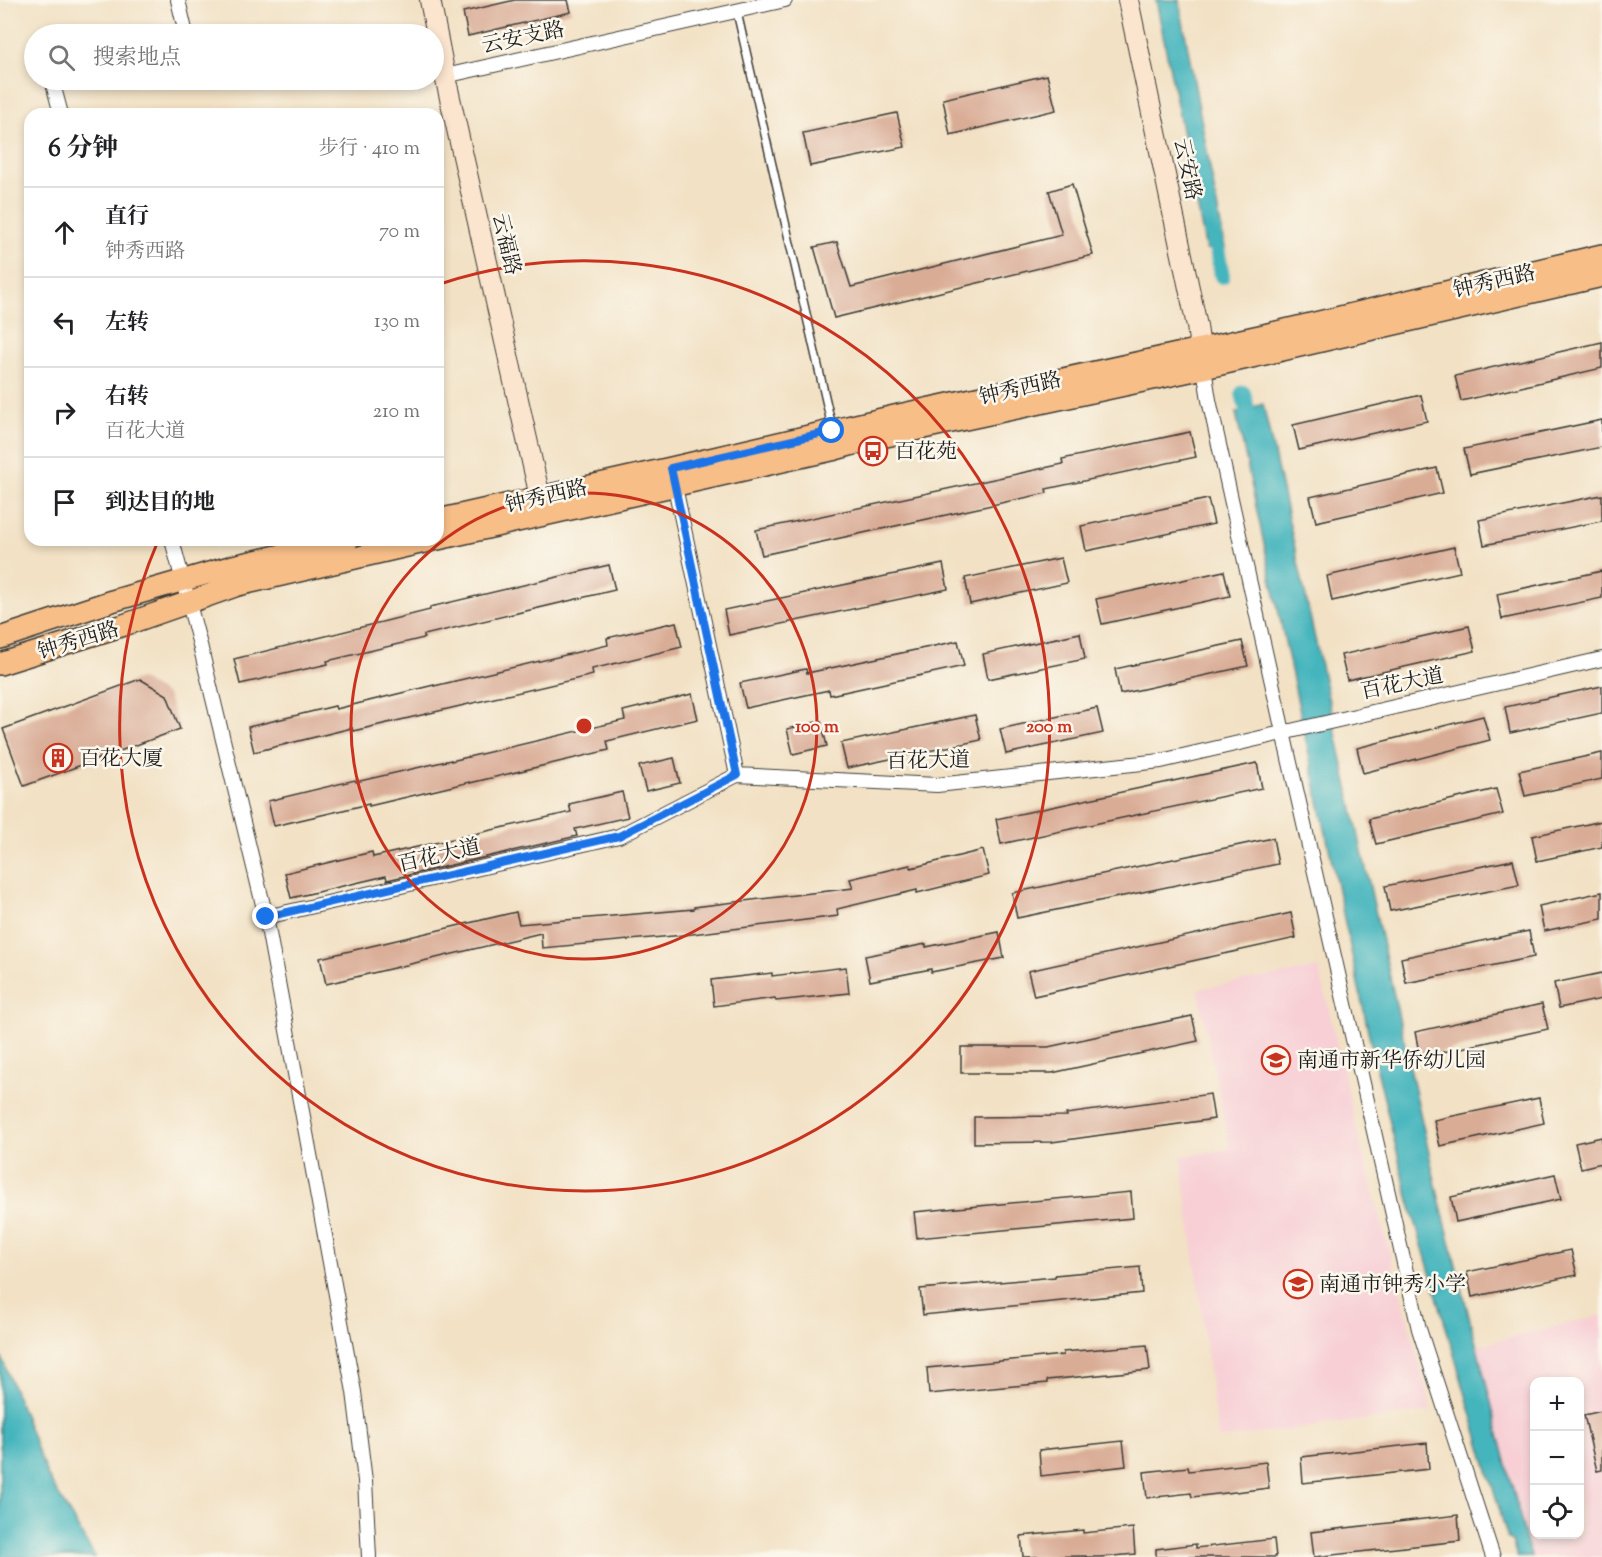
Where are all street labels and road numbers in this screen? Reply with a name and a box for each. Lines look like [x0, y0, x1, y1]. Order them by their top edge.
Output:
street label: 云安支路 [479, 16, 568, 62]
street label: 云安路 [1165, 135, 1207, 203]
street label: 云福路 [483, 210, 527, 279]
street label: 钟秀西路 [1450, 259, 1539, 307]
street label: 钟秀西路 [976, 366, 1065, 414]
street label: 钟秀西路 [502, 474, 591, 522]
street label: 钟秀西路 [34, 615, 123, 669]
street label: 百花大道 [1358, 662, 1447, 708]
street label: 百花大道 [886, 746, 970, 778]
street label: 百花大道 [395, 833, 484, 881]

